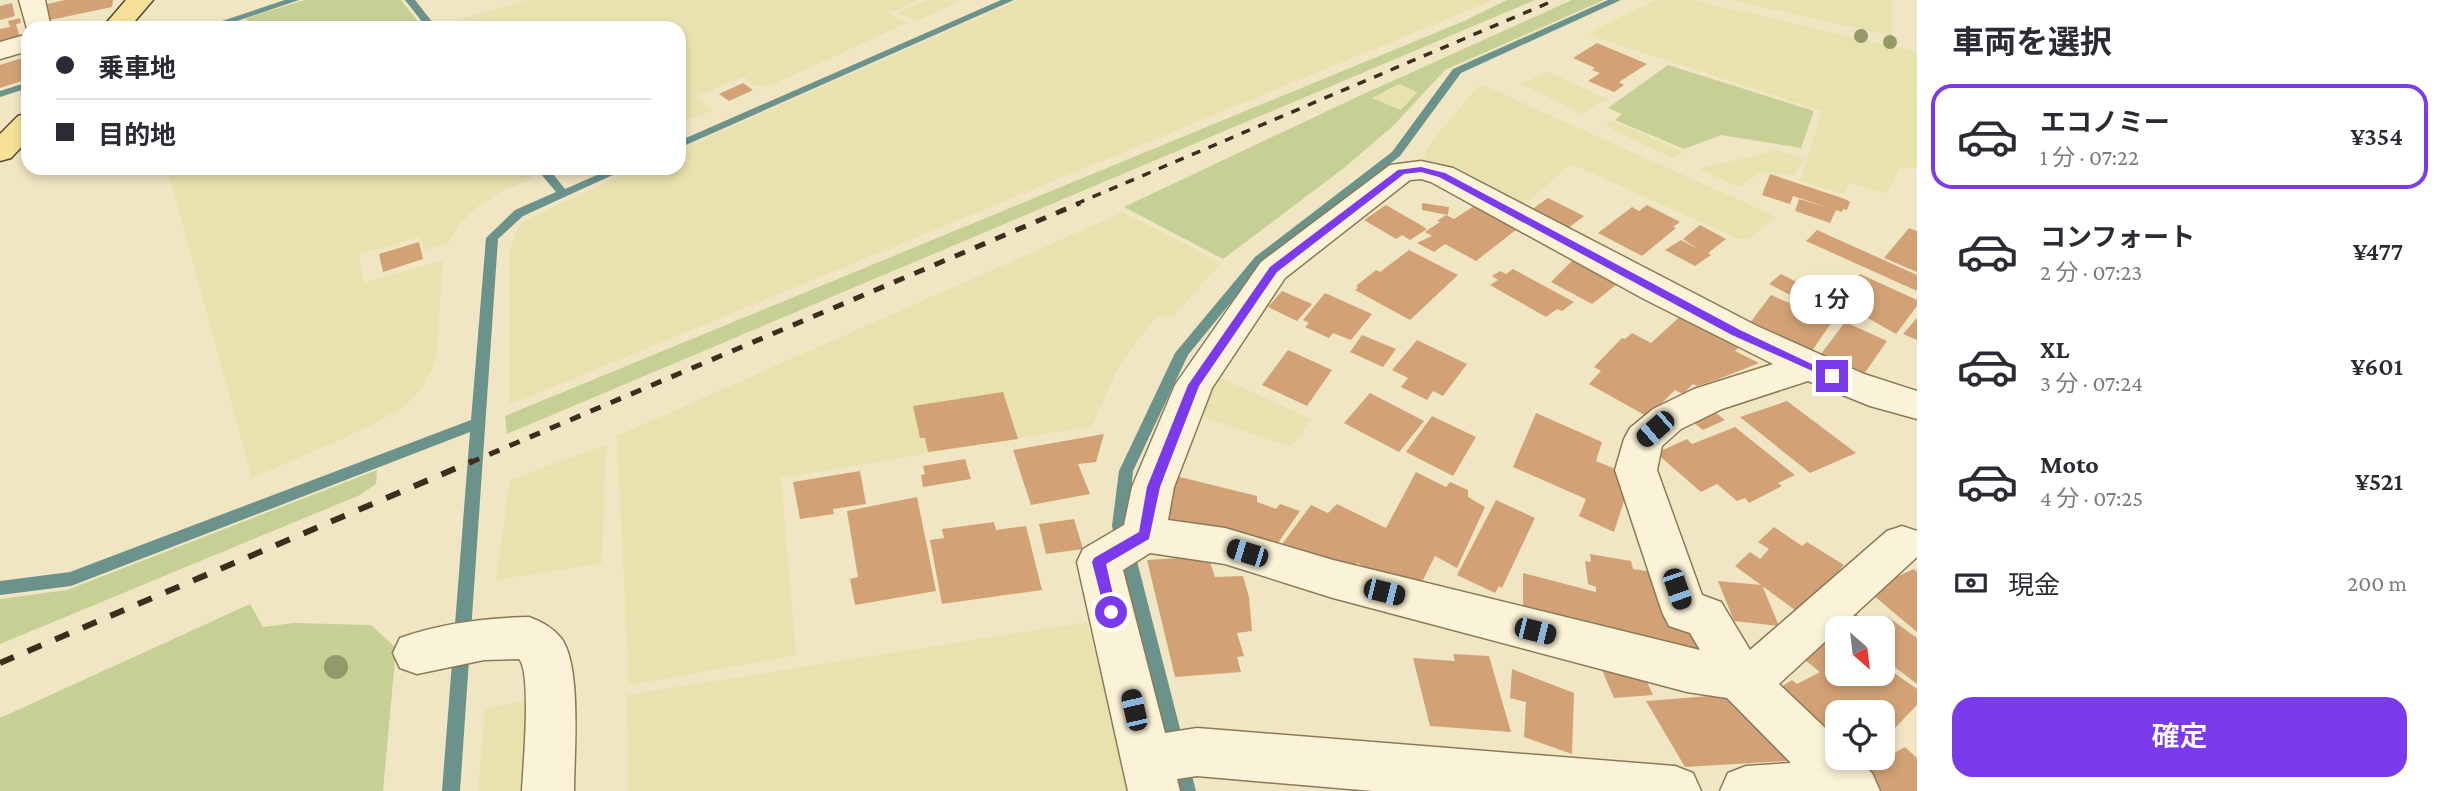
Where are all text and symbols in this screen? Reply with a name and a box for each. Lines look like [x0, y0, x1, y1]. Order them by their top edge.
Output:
text: 車両を選択 [1952, 24, 2112, 60]
text: 乗車地 [98, 54, 176, 83]
icon: car [1956, 105, 2019, 168]
text: エコノミー [2040, 108, 2170, 137]
text: 目的地 [98, 121, 176, 150]
text: ¥354 [2351, 122, 2403, 151]
text: 1 分 · 07:22 [2040, 144, 2139, 170]
icon: car [1956, 220, 2019, 283]
text: コンフォート [2040, 223, 2195, 252]
text: ¥477 [2353, 237, 2403, 266]
text: 2 分 · 07:23 [2040, 259, 2142, 285]
callout: 1 分 [1790, 274, 1874, 324]
text: 1 分 [1814, 286, 1850, 312]
icon: car [1956, 335, 2019, 398]
text: XL [2040, 335, 2069, 364]
text: ¥601 [2351, 352, 2403, 381]
route end [1816, 360, 1848, 392]
text: 3 分 · 07:24 [2040, 370, 2143, 396]
car [1633, 407, 1678, 451]
icon: car [1956, 450, 2019, 513]
text: Moto [2040, 450, 2099, 479]
text: ¥521 [2355, 467, 2403, 496]
text: 4 分 · 07:25 [2040, 485, 2143, 511]
car [1224, 537, 1271, 569]
icon: cash [1952, 564, 1990, 602]
car [1661, 566, 1694, 612]
text: 200 m [2347, 570, 2407, 596]
text: 現金 [2008, 571, 2060, 600]
car [1362, 577, 1407, 607]
route start [1095, 596, 1127, 628]
car [1513, 616, 1558, 646]
north arrow [1825, 616, 1895, 686]
map controls [1825, 616, 1895, 770]
car [1120, 687, 1149, 733]
button: 確定 [1952, 697, 2407, 777]
button: locate [1825, 700, 1895, 770]

